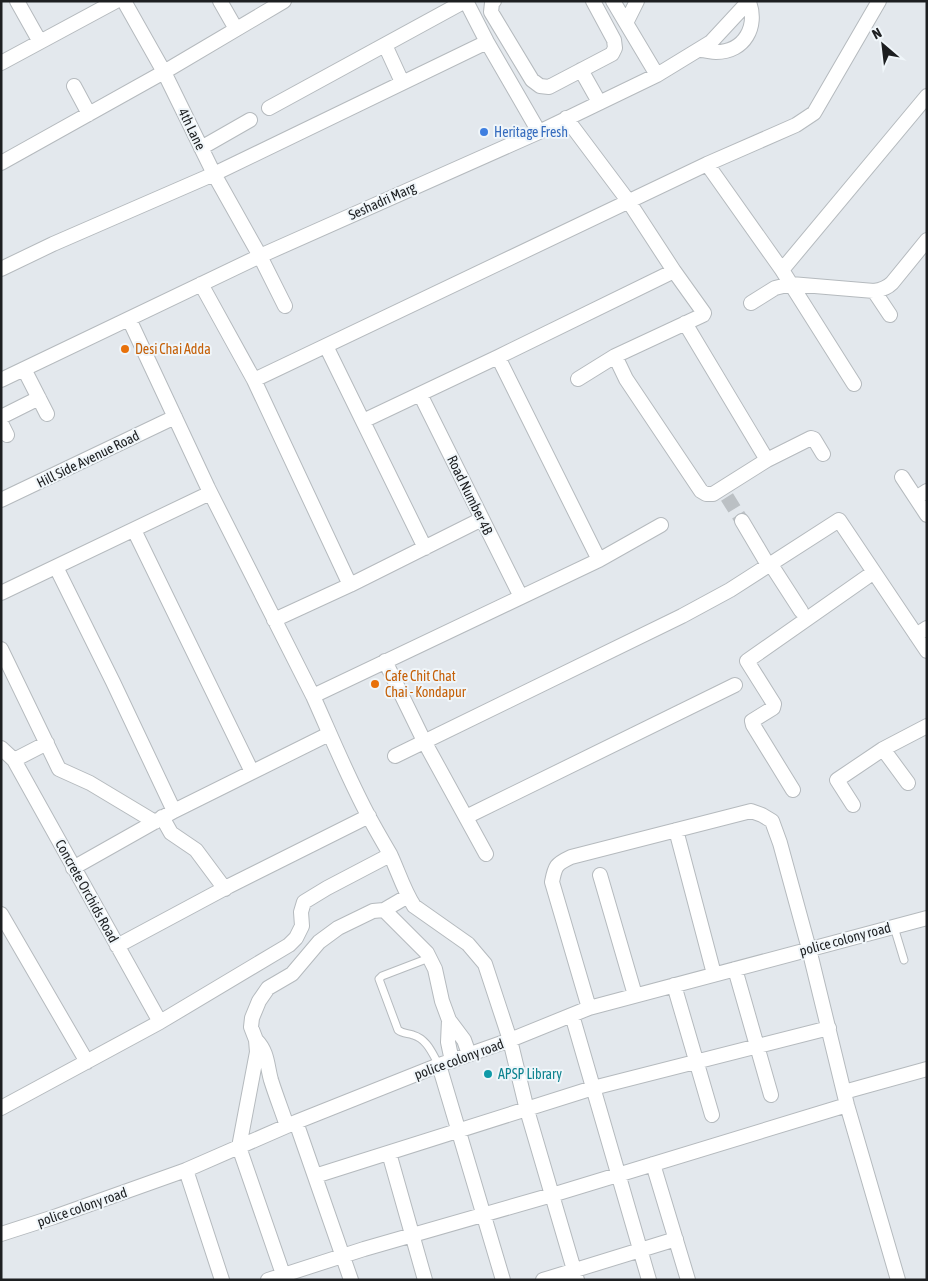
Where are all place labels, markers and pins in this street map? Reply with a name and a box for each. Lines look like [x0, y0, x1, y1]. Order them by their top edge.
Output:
place label: Heritage Fresh [494, 124, 568, 140]
marker: Heritage Fresh [478, 126, 490, 138]
place label: Desi Chai Adda [135, 341, 211, 357]
marker: Desi Chai Adda [119, 343, 131, 355]
place label: Cafe Chit Chat Chai - Kondapur [385, 668, 467, 700]
marker: Cafe Chit Chat Chai - Kondapur [369, 678, 381, 690]
place label: APSP Library [498, 1066, 562, 1082]
marker: APSP Library [482, 1068, 494, 1080]

